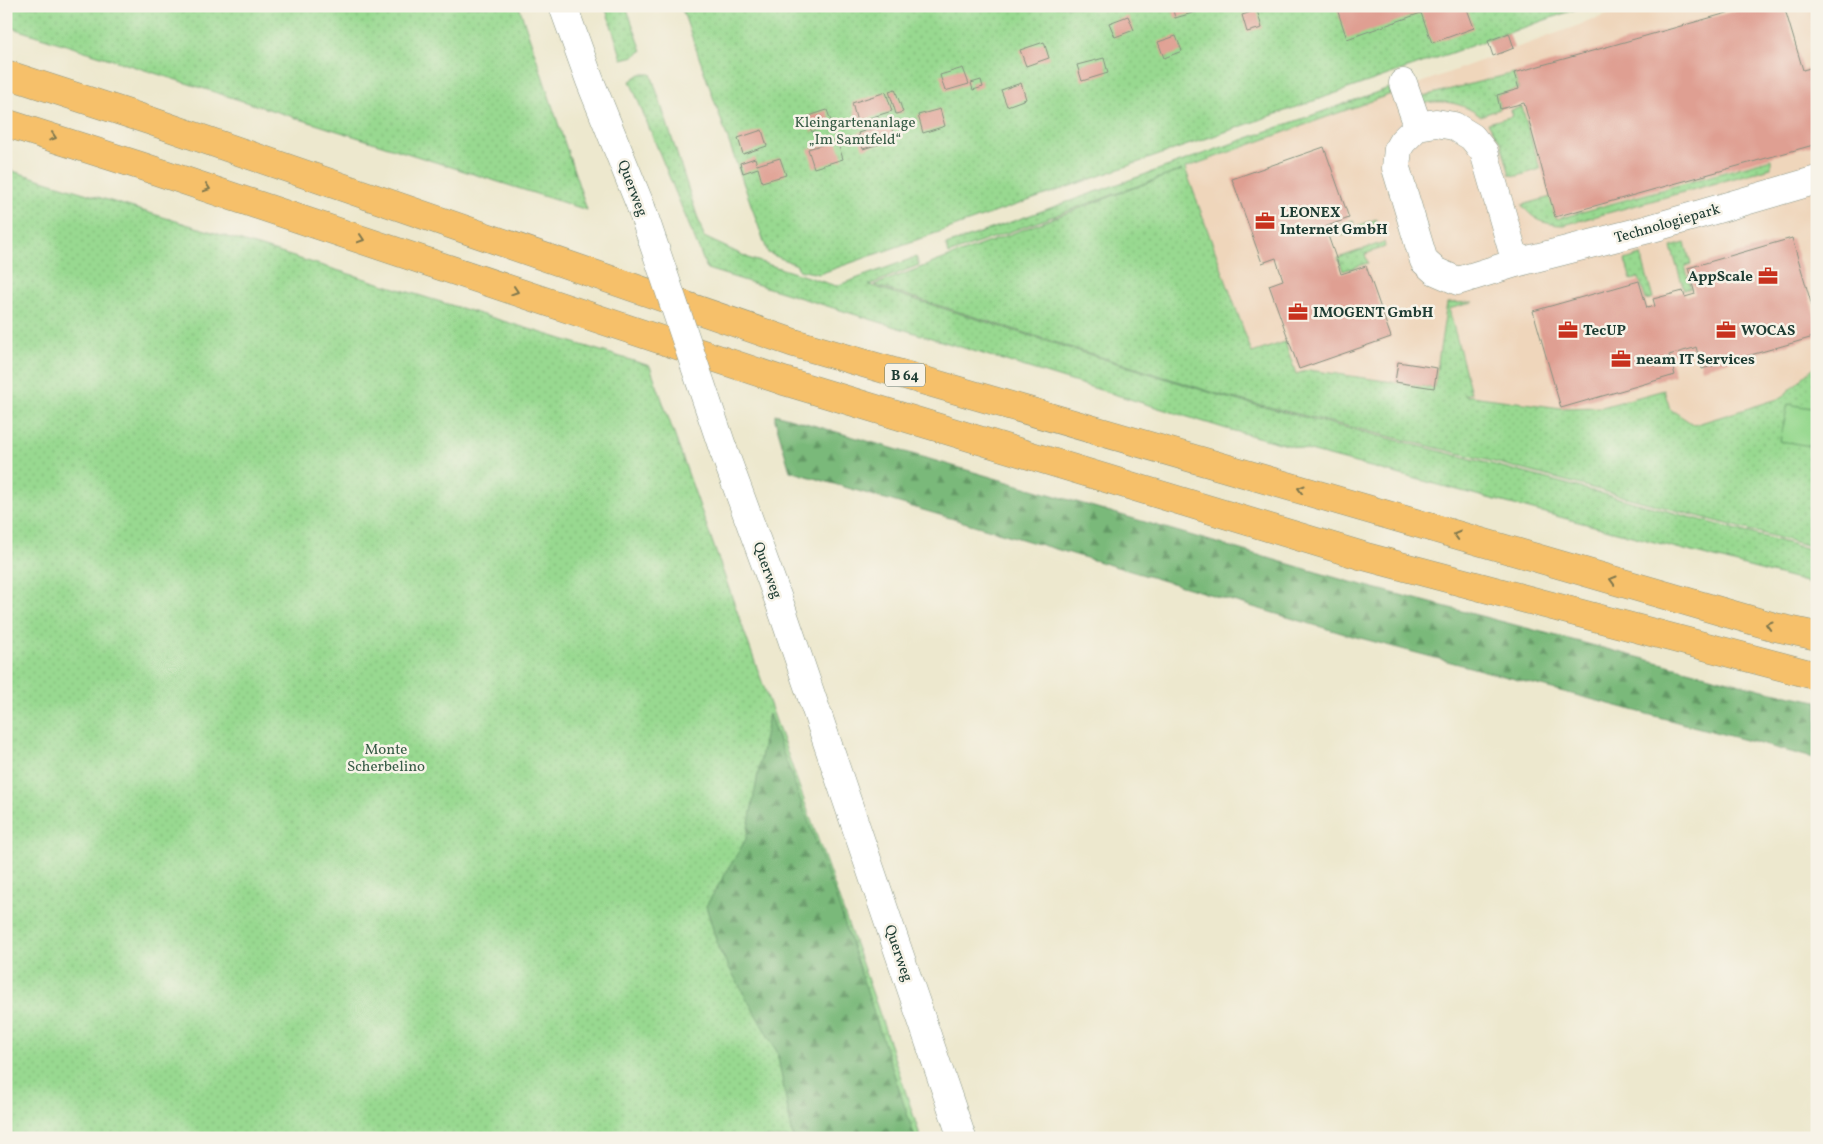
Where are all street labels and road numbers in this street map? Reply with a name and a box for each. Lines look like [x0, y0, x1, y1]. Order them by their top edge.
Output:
street label: Querweg [611, 157, 652, 220]
street label: Technologiepark [1612, 199, 1723, 250]
road number: B 64 [885, 364, 925, 386]
street label: Querweg [747, 539, 787, 602]
street label: Querweg [878, 922, 917, 985]

